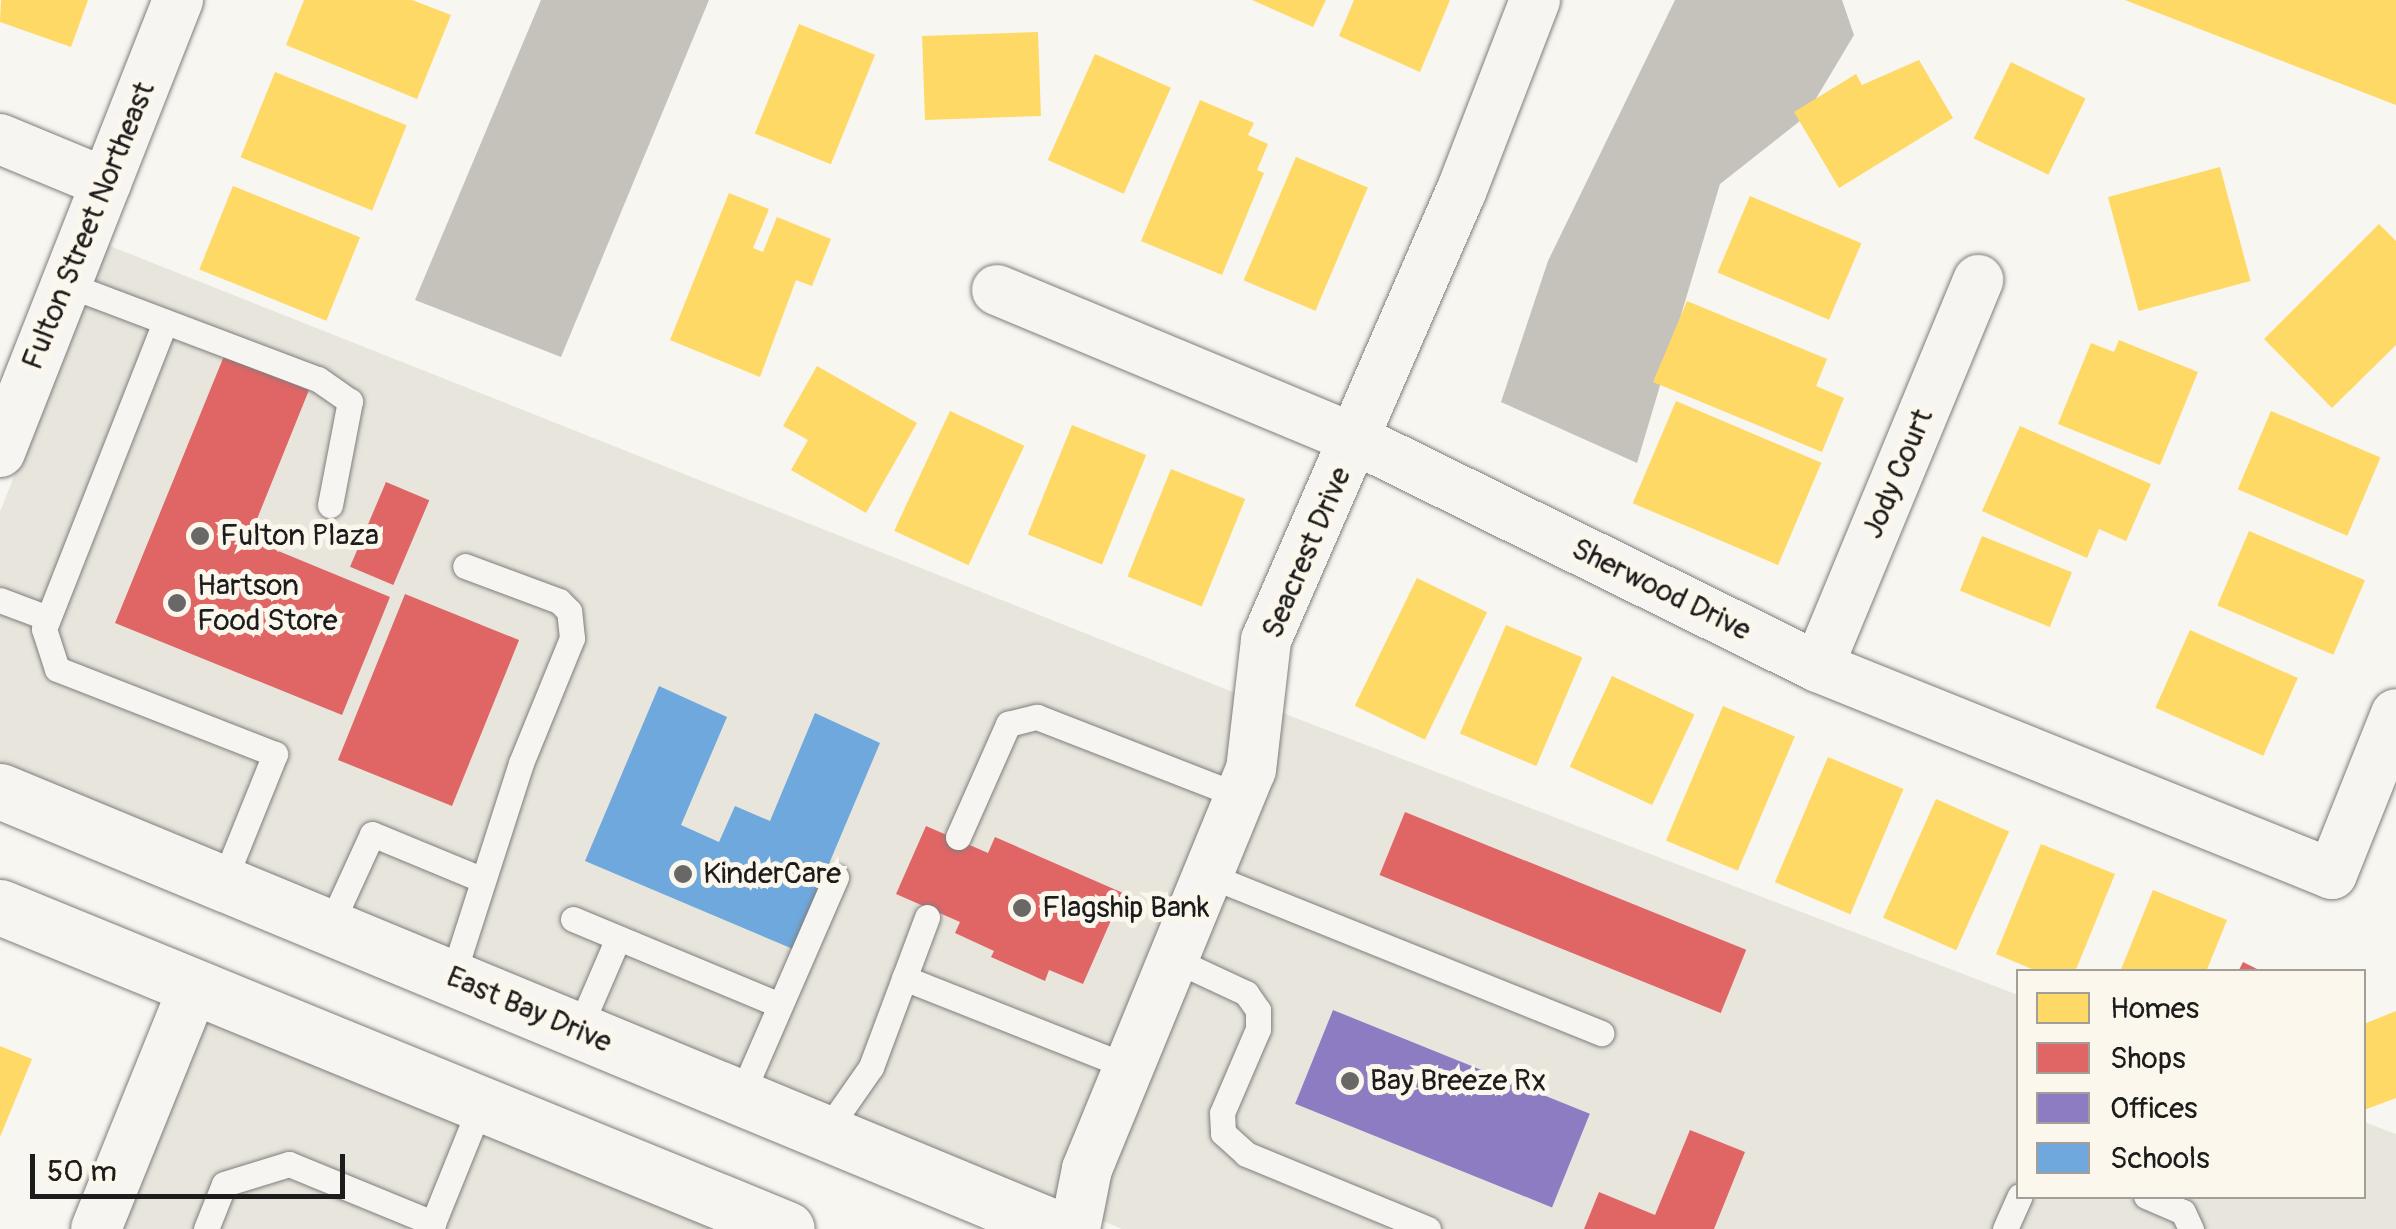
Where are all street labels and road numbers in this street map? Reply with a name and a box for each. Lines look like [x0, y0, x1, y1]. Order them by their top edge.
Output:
street label: Fulton Street Northeast [15, 77, 163, 375]
street label: Jody Court [1855, 404, 1941, 544]
street label: Seacrest Drive [1255, 462, 1359, 644]
street label: Sherwood Drive [1566, 531, 1756, 649]
street label: East Bay Drive [441, 959, 617, 1061]

